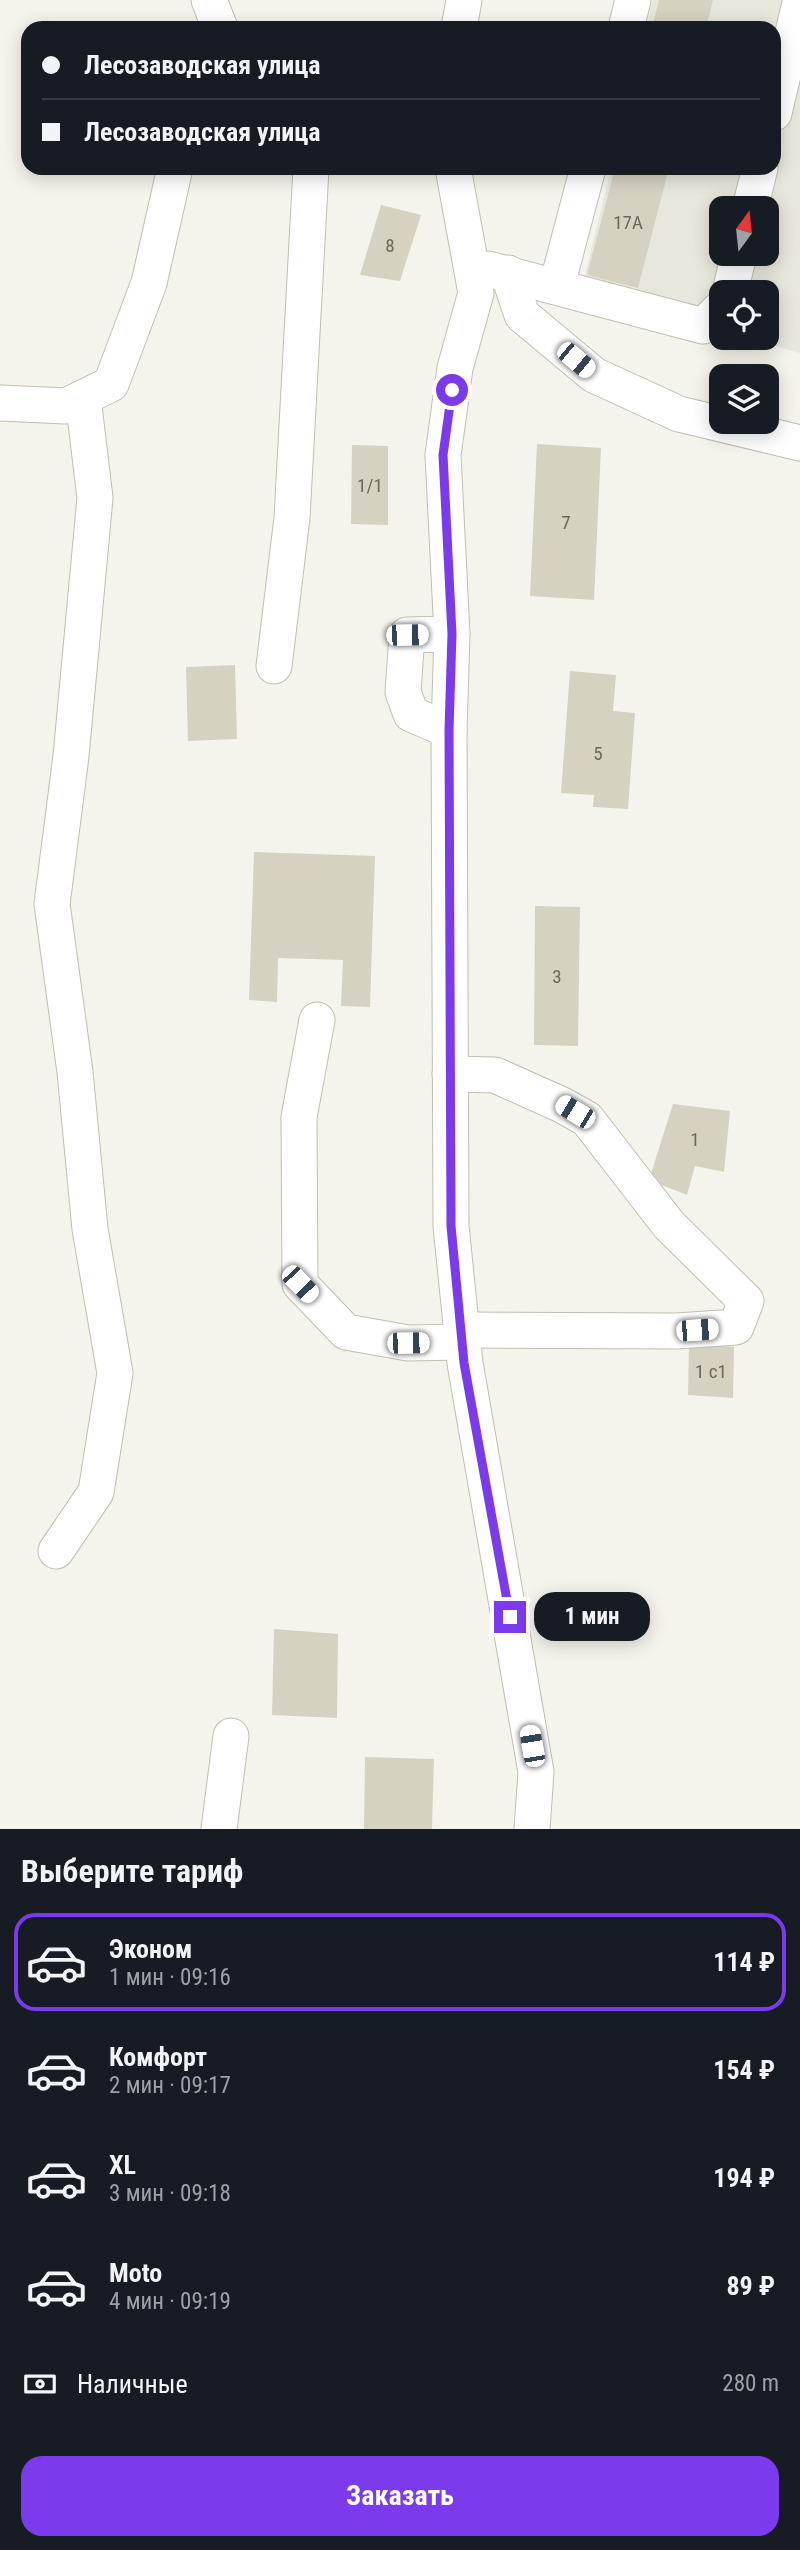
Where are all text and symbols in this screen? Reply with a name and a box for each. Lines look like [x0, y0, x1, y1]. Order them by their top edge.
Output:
text: Лесозаводская улица [84, 50, 321, 80]
text: Лесозаводская улица [84, 117, 321, 147]
north arrow [709, 196, 779, 266]
map controls [709, 196, 779, 434]
house number: 17А [613, 211, 643, 234]
house number: 8 [385, 234, 395, 257]
button: locate [709, 280, 779, 350]
car [554, 338, 599, 382]
button: layers [709, 364, 779, 434]
route start [436, 374, 468, 406]
house number: 1/1 [357, 474, 383, 497]
house number: 7 [561, 511, 571, 534]
car [386, 624, 429, 646]
house number: 5 [593, 742, 603, 765]
house number: 3 [552, 965, 562, 988]
car [552, 1092, 599, 1132]
house number: 1 [690, 1128, 700, 1151]
car [278, 1262, 323, 1306]
car [676, 1318, 719, 1342]
car [387, 1332, 430, 1354]
house number: 1 с1 [695, 1360, 727, 1383]
callout: 1 мин [534, 1592, 650, 1642]
route end [494, 1601, 526, 1633]
text: 1 мин [564, 1603, 620, 1630]
car [519, 1723, 546, 1769]
text: Выберите тариф [21, 1852, 243, 1890]
icon: car [25, 1931, 88, 1994]
text: Эконом [109, 1934, 192, 1964]
text: 114 ₽ [713, 1947, 775, 1977]
text: 1 мин · 09:16 [109, 1964, 231, 1991]
icon: car [25, 2039, 88, 2102]
text: Комфорт [109, 2042, 207, 2072]
text: 154 ₽ [713, 2055, 775, 2085]
text: 2 мин · 09:17 [109, 2072, 231, 2099]
icon: car [25, 2147, 88, 2210]
text: XL [109, 2150, 136, 2180]
text: 194 ₽ [713, 2163, 775, 2193]
text: 3 мин · 09:18 [109, 2180, 231, 2207]
icon: car [25, 2255, 88, 2318]
text: Moto [109, 2258, 162, 2288]
text: 89 ₽ [726, 2271, 775, 2301]
text: 4 мин · 09:19 [109, 2288, 231, 2315]
icon: cash [21, 2365, 59, 2403]
text: Наличные [77, 2369, 188, 2399]
text: 280 m [722, 2370, 779, 2397]
button: Заказать [21, 2456, 779, 2536]

